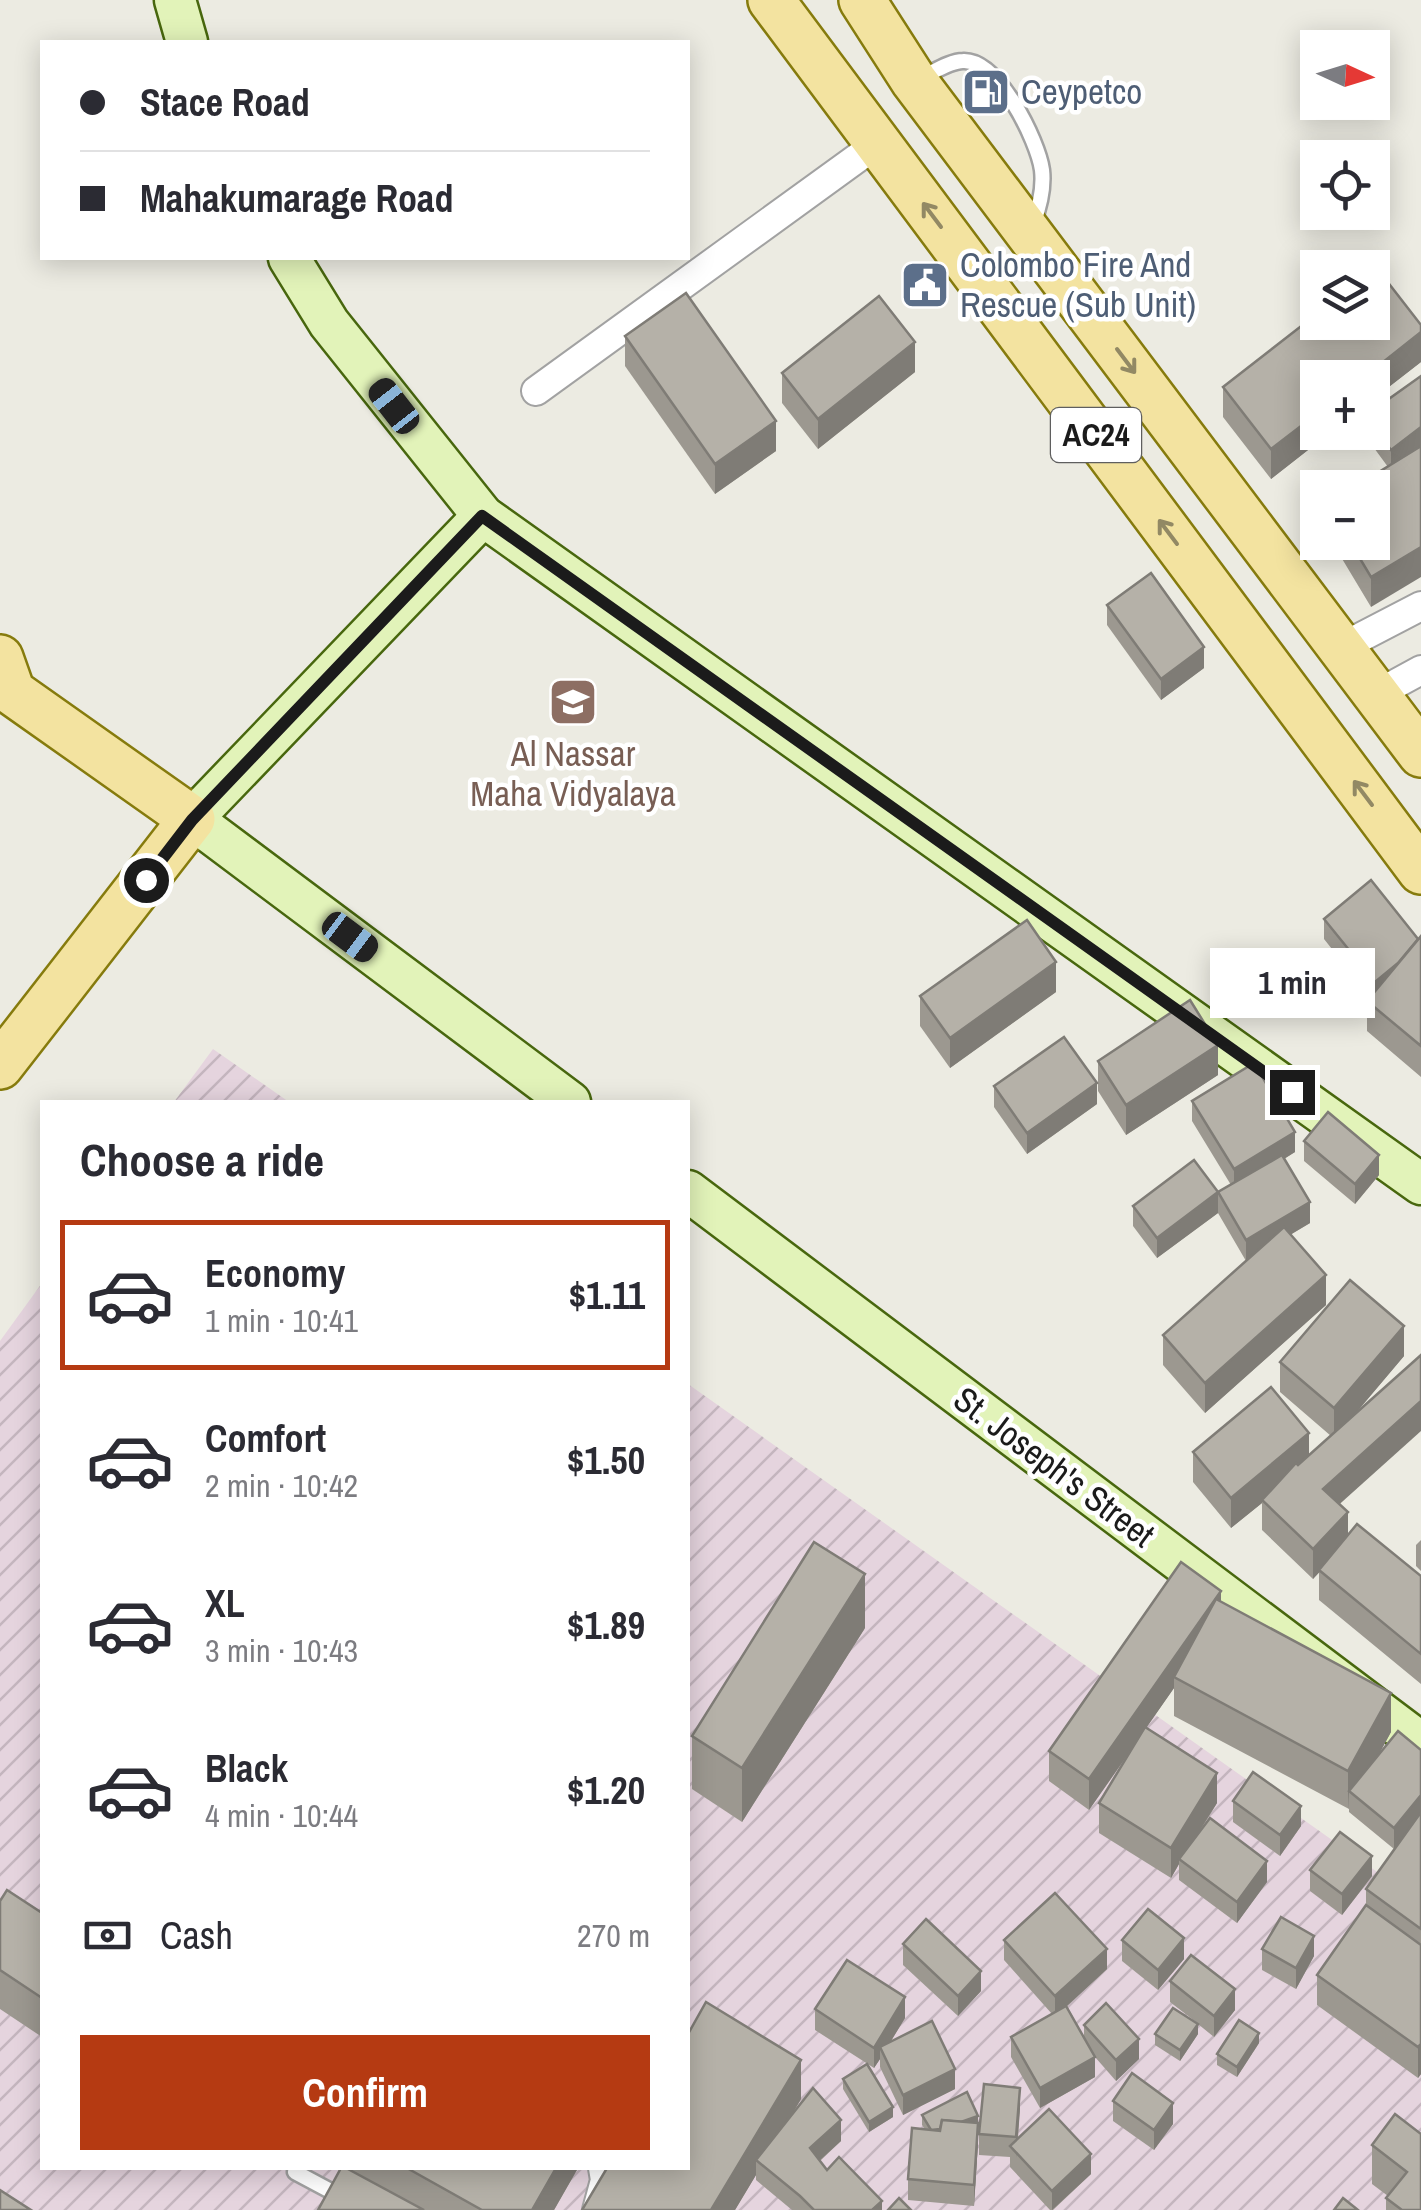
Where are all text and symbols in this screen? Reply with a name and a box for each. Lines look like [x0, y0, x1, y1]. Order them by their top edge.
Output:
north arrow [1300, 30, 1390, 120]
map controls [1300, 30, 1390, 560]
fuel station icon: Ceypetco [960, 66, 1012, 118]
place label: Ceypetco [1021, 68, 1142, 115]
text: Stace Road [140, 77, 310, 128]
button: locate [1300, 140, 1390, 230]
text: Mahakumarage Road [140, 173, 453, 224]
one-way arrow [922, 202, 943, 229]
place label: Colombo Fire And Rescue (Sub Unit) [960, 241, 1196, 328]
button: layers [1300, 250, 1390, 340]
public building icon: Colombo Fire And Rescue (Sub Unit) [899, 259, 951, 311]
one-way arrow [1116, 347, 1137, 374]
button: + [1300, 360, 1390, 450]
car [364, 373, 424, 439]
road number: AC24 [1051, 408, 1141, 462]
button: − [1300, 470, 1390, 560]
one-way arrow [1158, 519, 1179, 546]
school or university icon: Al Nassar Maha Vidyalaya [547, 676, 599, 728]
place label: Al Nassar Maha Vidyalaya [470, 730, 676, 817]
one-way arrow [1352, 780, 1373, 807]
route start [124, 858, 169, 903]
car [317, 907, 383, 967]
callout: 1 min [1210, 947, 1374, 1017]
text: 1 min [1258, 961, 1327, 1004]
route end [1270, 1070, 1315, 1115]
text: Choose a ride [80, 1129, 324, 1190]
text: Economy [205, 1248, 345, 1299]
icon: car [85, 1250, 175, 1340]
text: $1.11 [569, 1270, 645, 1321]
text: 1 min · 10:41 [205, 1299, 358, 1342]
street label: St. Joseph's Street [944, 1376, 1164, 1558]
text: Comfort [205, 1413, 326, 1464]
icon: car [85, 1415, 175, 1505]
text: $1.50 [567, 1435, 645, 1486]
text: 2 min · 10:42 [205, 1464, 358, 1507]
text: XL [205, 1578, 245, 1629]
icon: car [85, 1580, 175, 1670]
text: $1.89 [567, 1600, 645, 1651]
text: 3 min · 10:43 [205, 1629, 358, 1672]
text: Black [205, 1743, 288, 1794]
icon: car [85, 1745, 175, 1835]
text: $1.20 [567, 1765, 645, 1816]
text: 4 min · 10:44 [205, 1794, 358, 1837]
icon: cash [80, 1908, 135, 1963]
text: Cash [160, 1910, 233, 1961]
text: 270 m [577, 1914, 650, 1957]
button: Confirm [80, 2035, 650, 2150]

